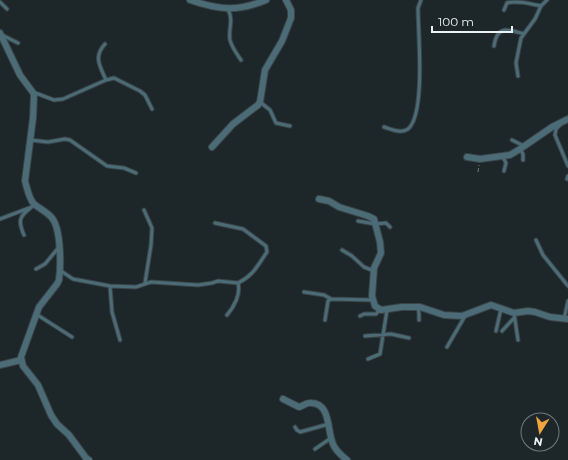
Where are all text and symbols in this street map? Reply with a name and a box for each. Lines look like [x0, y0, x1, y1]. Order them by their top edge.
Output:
scale bar [432, 8, 512, 34]
text: 100 m [438, 14, 474, 29]
north arrow [520, 412, 560, 452]
text: N [532, 434, 544, 450]

